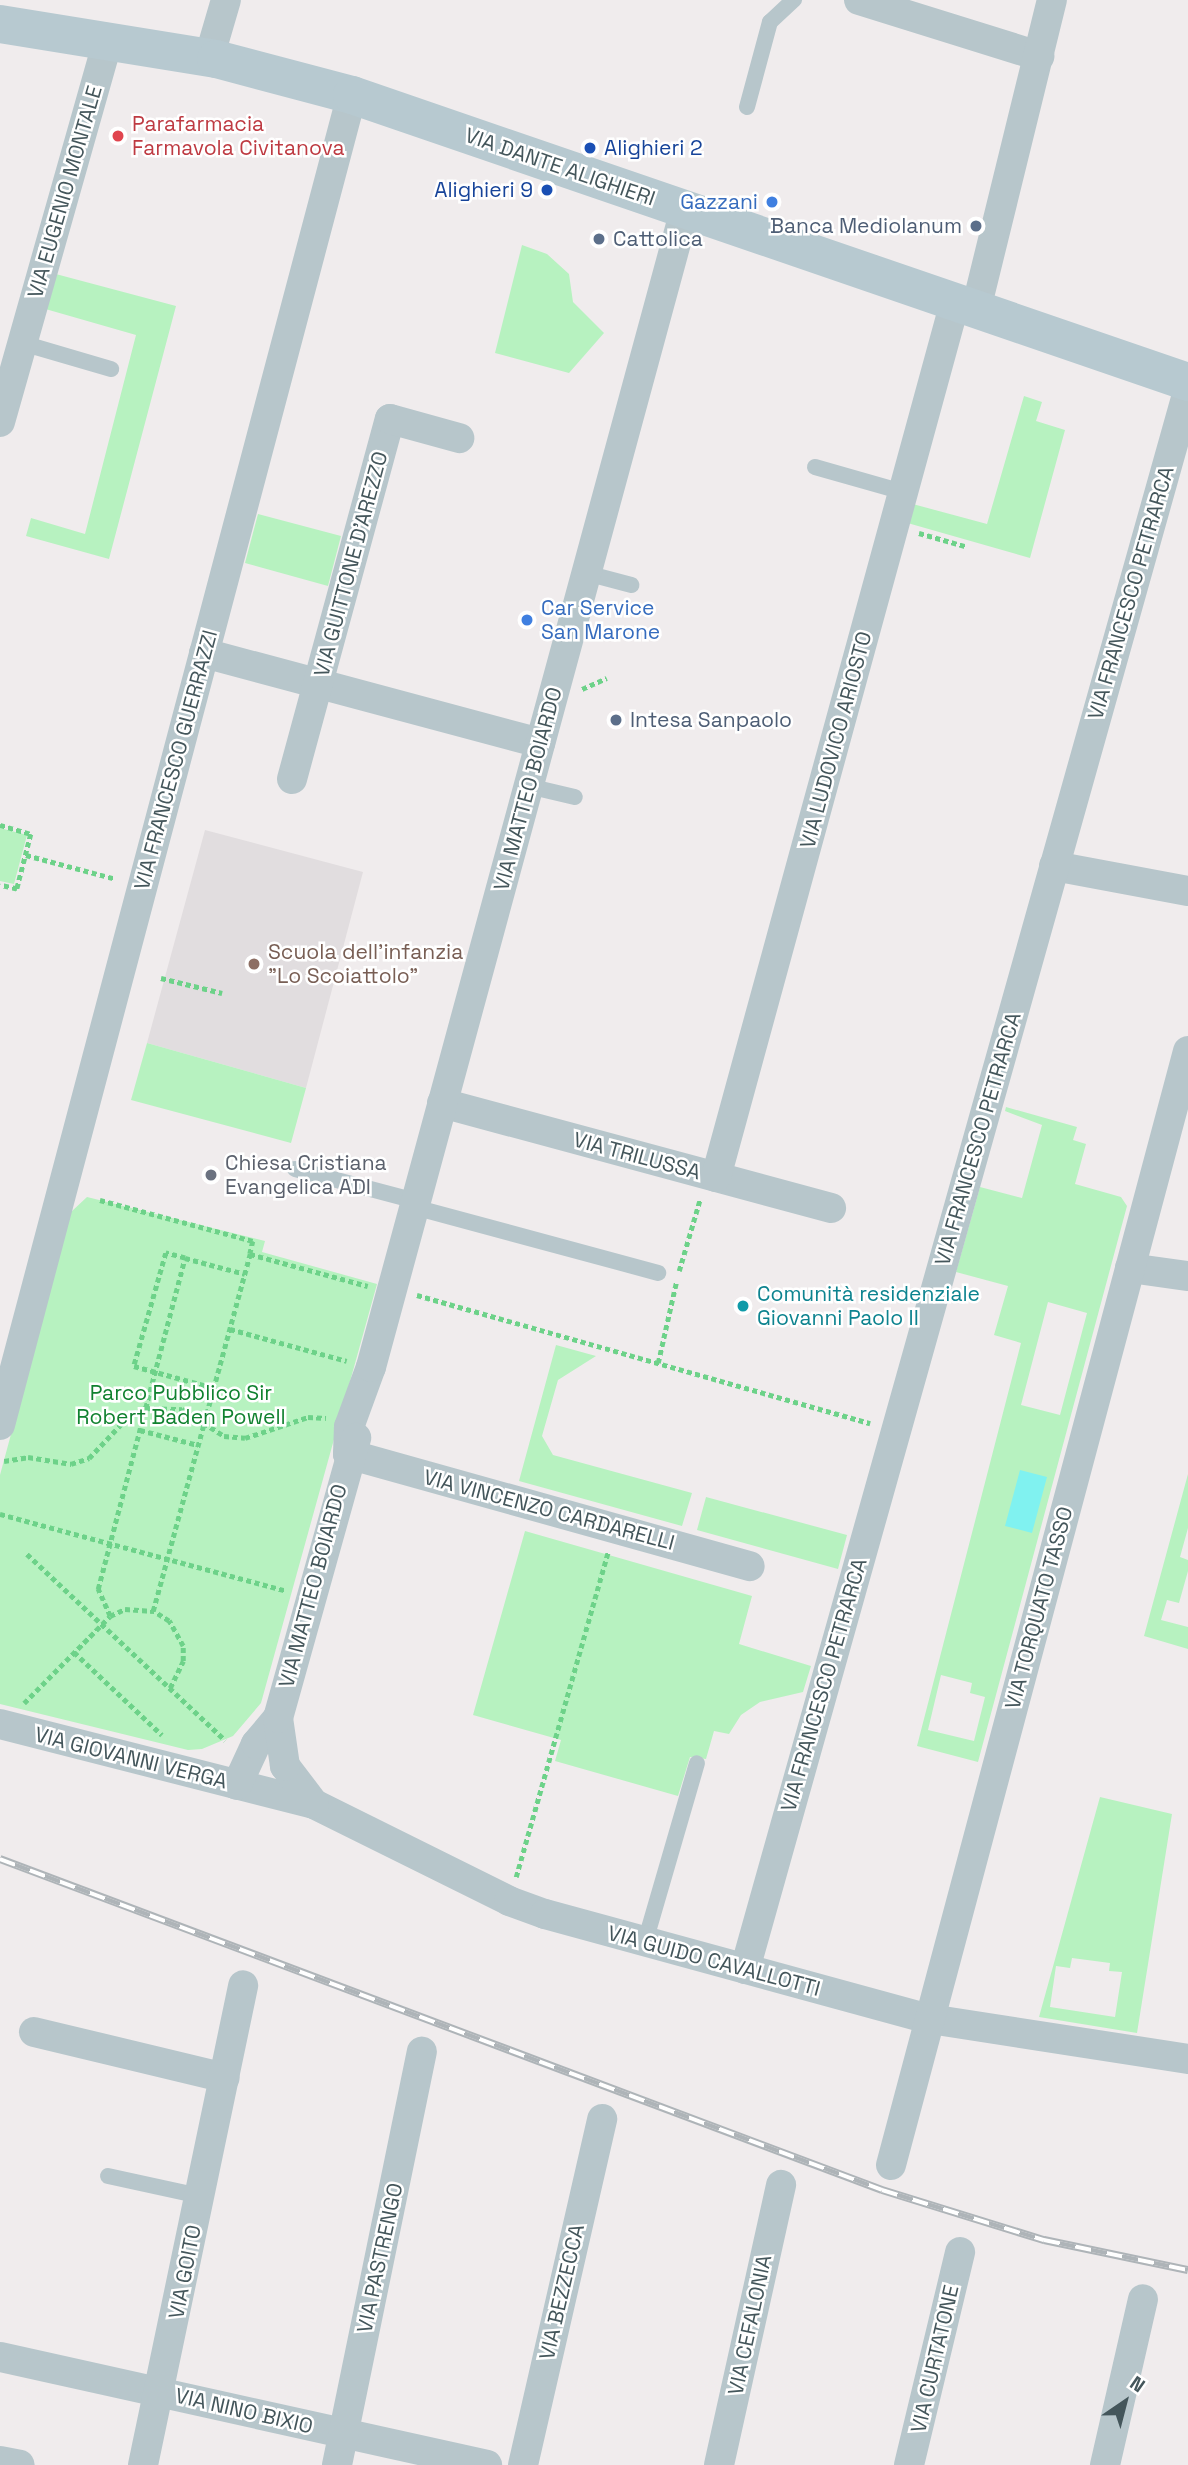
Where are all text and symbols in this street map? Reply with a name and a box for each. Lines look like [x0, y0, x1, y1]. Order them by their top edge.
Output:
street label: VIA EUGENIO MONTALE [23, 83, 107, 301]
place label: Parafarmacia Farmavola Civitanova [132, 111, 344, 161]
street label: VIA DANTE ALIGHIERI [461, 123, 659, 211]
marker: Parafarmacia Farmavola Civitanova [110, 128, 126, 144]
place label: Alighieri 2 [604, 135, 703, 161]
marker: Alighieri 2 [582, 140, 598, 156]
place label: Alighieri 9 [434, 177, 533, 203]
marker: Alighieri 9 [539, 182, 555, 198]
place label: Gazzani [680, 189, 758, 215]
marker: Gazzani [764, 194, 780, 210]
place label: Banca Mediolanum [770, 213, 962, 239]
marker: Banca Mediolanum [968, 218, 984, 234]
place label: Cattolica [613, 226, 703, 252]
marker: Cattolica [591, 231, 607, 247]
street label: VIA GUITTONE D'AREZZO [309, 448, 393, 680]
street label: VIA FRANCESCO PETRARCA [1083, 463, 1179, 723]
place label: Car Service San Marone [541, 595, 660, 645]
marker: Car Service San Marone [519, 612, 535, 628]
street label: VIA FRANCESCO GUERRAZZI [129, 627, 223, 893]
street label: VIA LUDOVICO ARIOSTO [795, 628, 877, 852]
street label: VIA MATTEO BOIARDO [489, 684, 567, 894]
place label: Intesa Sanpaolo [630, 707, 792, 733]
marker: Intesa Sanpaolo [608, 712, 624, 728]
place label: Scuola dell'infanzia "Lo Scoiattolo" [268, 939, 463, 989]
marker: Scuola dell'infanzia "Lo Scoiattolo" [246, 956, 262, 972]
street label: VIA FRANCESCO PETRARCA [930, 1009, 1026, 1269]
street label: VIA TRILUSSA [570, 1127, 704, 1185]
place label: Chiesa Cristiana Evangelica ADI [225, 1150, 387, 1200]
marker: Chiesa Cristiana Evangelica ADI [203, 1167, 219, 1183]
place label: Comunità residenziale Giovanni Paolo II [757, 1281, 980, 1331]
marker: Comunità residenziale Giovanni Paolo II [735, 1298, 751, 1314]
park label: Parco Pubblico Sir Robert Baden Powell [76, 1380, 286, 1430]
street label: VIA VINCENZO CARDARELLI [421, 1464, 677, 1556]
street label: VIA MATTEO BOIARDO [274, 1481, 352, 1691]
street label: VIA TORQUATO TASSO [1000, 1503, 1078, 1713]
street label: VIA FRANCESCO PETRARCA [776, 1555, 872, 1815]
street label: VIA GIOVANNI VERGA [32, 1722, 230, 1794]
street label: VIA GUIDO CAVALLOTTI [605, 1920, 823, 2002]
street label: VIA PASTRENGO [352, 2181, 408, 2335]
street label: VIA BEZZECCA [534, 2222, 590, 2362]
street label: VIA GOITO [164, 2223, 206, 2321]
street label: VIA CEFALONIA [723, 2252, 777, 2398]
street label: VIA CURTATONE [906, 2283, 964, 2435]
north arrow [1090, 2367, 1160, 2437]
text: N [1125, 2370, 1150, 2398]
street label: VIA NINO BIXIO [173, 2383, 315, 2439]

